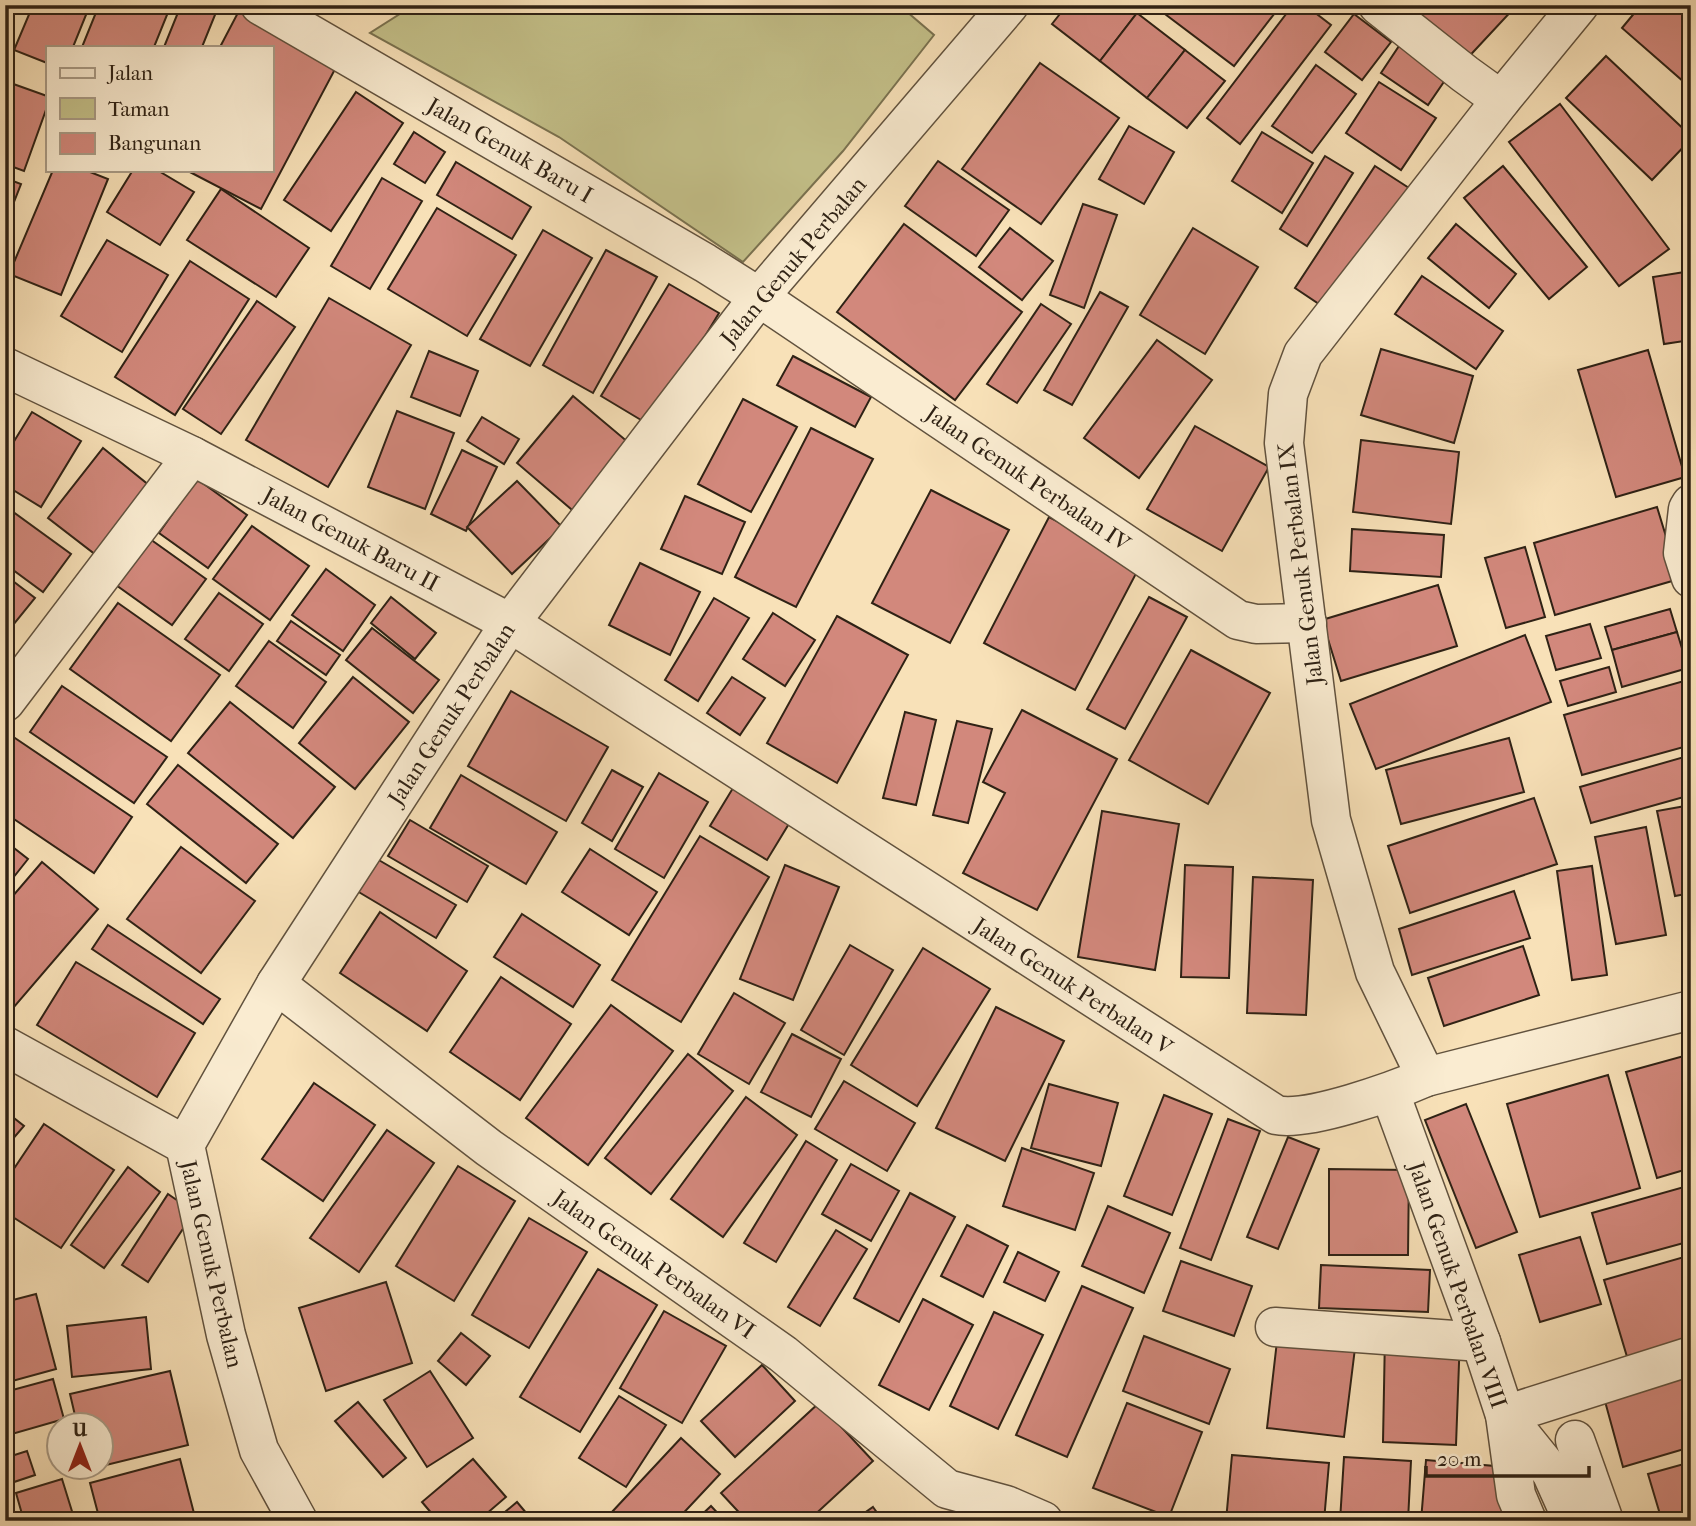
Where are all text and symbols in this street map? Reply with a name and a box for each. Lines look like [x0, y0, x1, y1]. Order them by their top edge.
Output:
legend [46, 46, 273, 172]
text: Jalan [106, 61, 153, 85]
street label: Jalan Genuk Baru I [420, 91, 597, 209]
text: Taman [108, 97, 169, 121]
text: Bangunan [108, 131, 201, 155]
street label: Jalan Genuk Perbalan [714, 171, 872, 353]
street label: Jalan Genuk Perbalan IV [919, 399, 1136, 558]
street label: Jalan Genuk Perbalan IX [1272, 441, 1329, 689]
street label: Jalan Genuk Baru II [256, 481, 444, 597]
street label: Jalan Genuk Perbalan [381, 617, 521, 812]
street label: Jalan Genuk Perbalan V [966, 911, 1178, 1061]
street label: Jalan Genuk Perbalan [174, 1156, 249, 1371]
street label: Jalan Genuk Perbalan VIII [1402, 1156, 1512, 1412]
street label: Jalan Genuk Perbalan VI [546, 1183, 760, 1345]
north arrow [46, 1410, 116, 1480]
text: U [72, 1419, 88, 1441]
scale bar [1426, 1435, 1589, 1479]
text: 20 m [1437, 1447, 1482, 1471]

